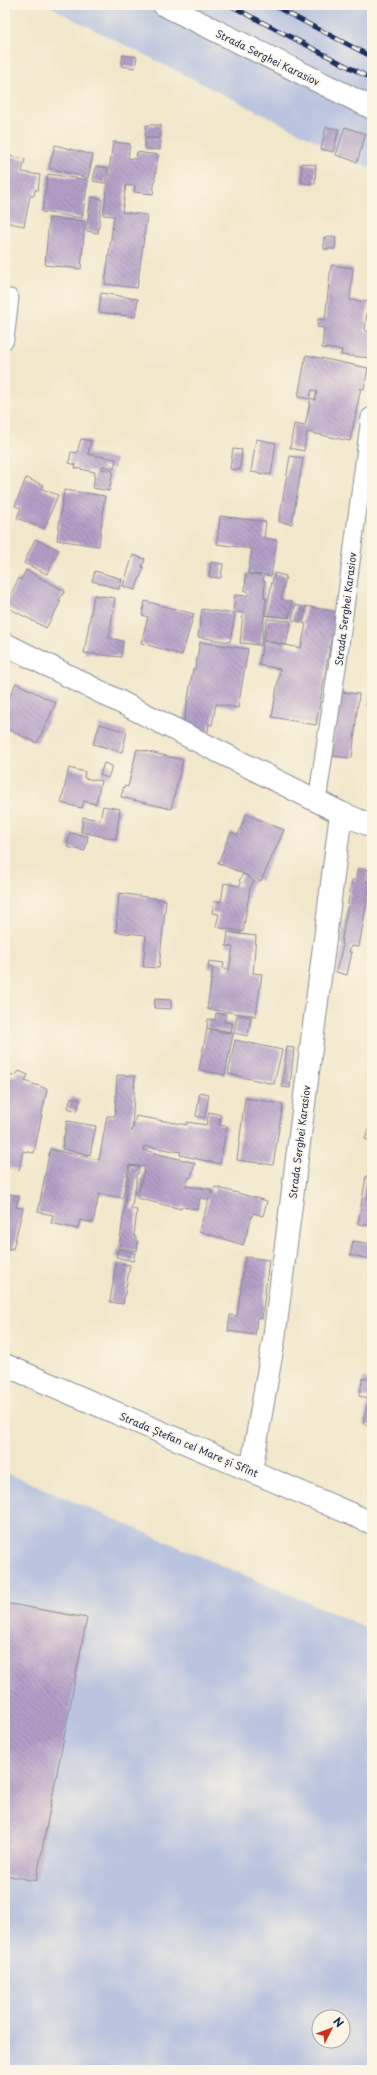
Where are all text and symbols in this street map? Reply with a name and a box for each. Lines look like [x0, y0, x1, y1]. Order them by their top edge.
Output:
street label: Strada Serghei Karasiov [213, 25, 323, 89]
street label: Strada Serghei Karasiov [331, 551, 359, 667]
street label: Strada Serghei Karasiov [285, 1084, 313, 1200]
street label: Strada Ștefan cel Mare și Sfînt [117, 1408, 261, 1480]
north arrow [311, 2009, 351, 2049]
text: N [330, 2013, 348, 2031]

